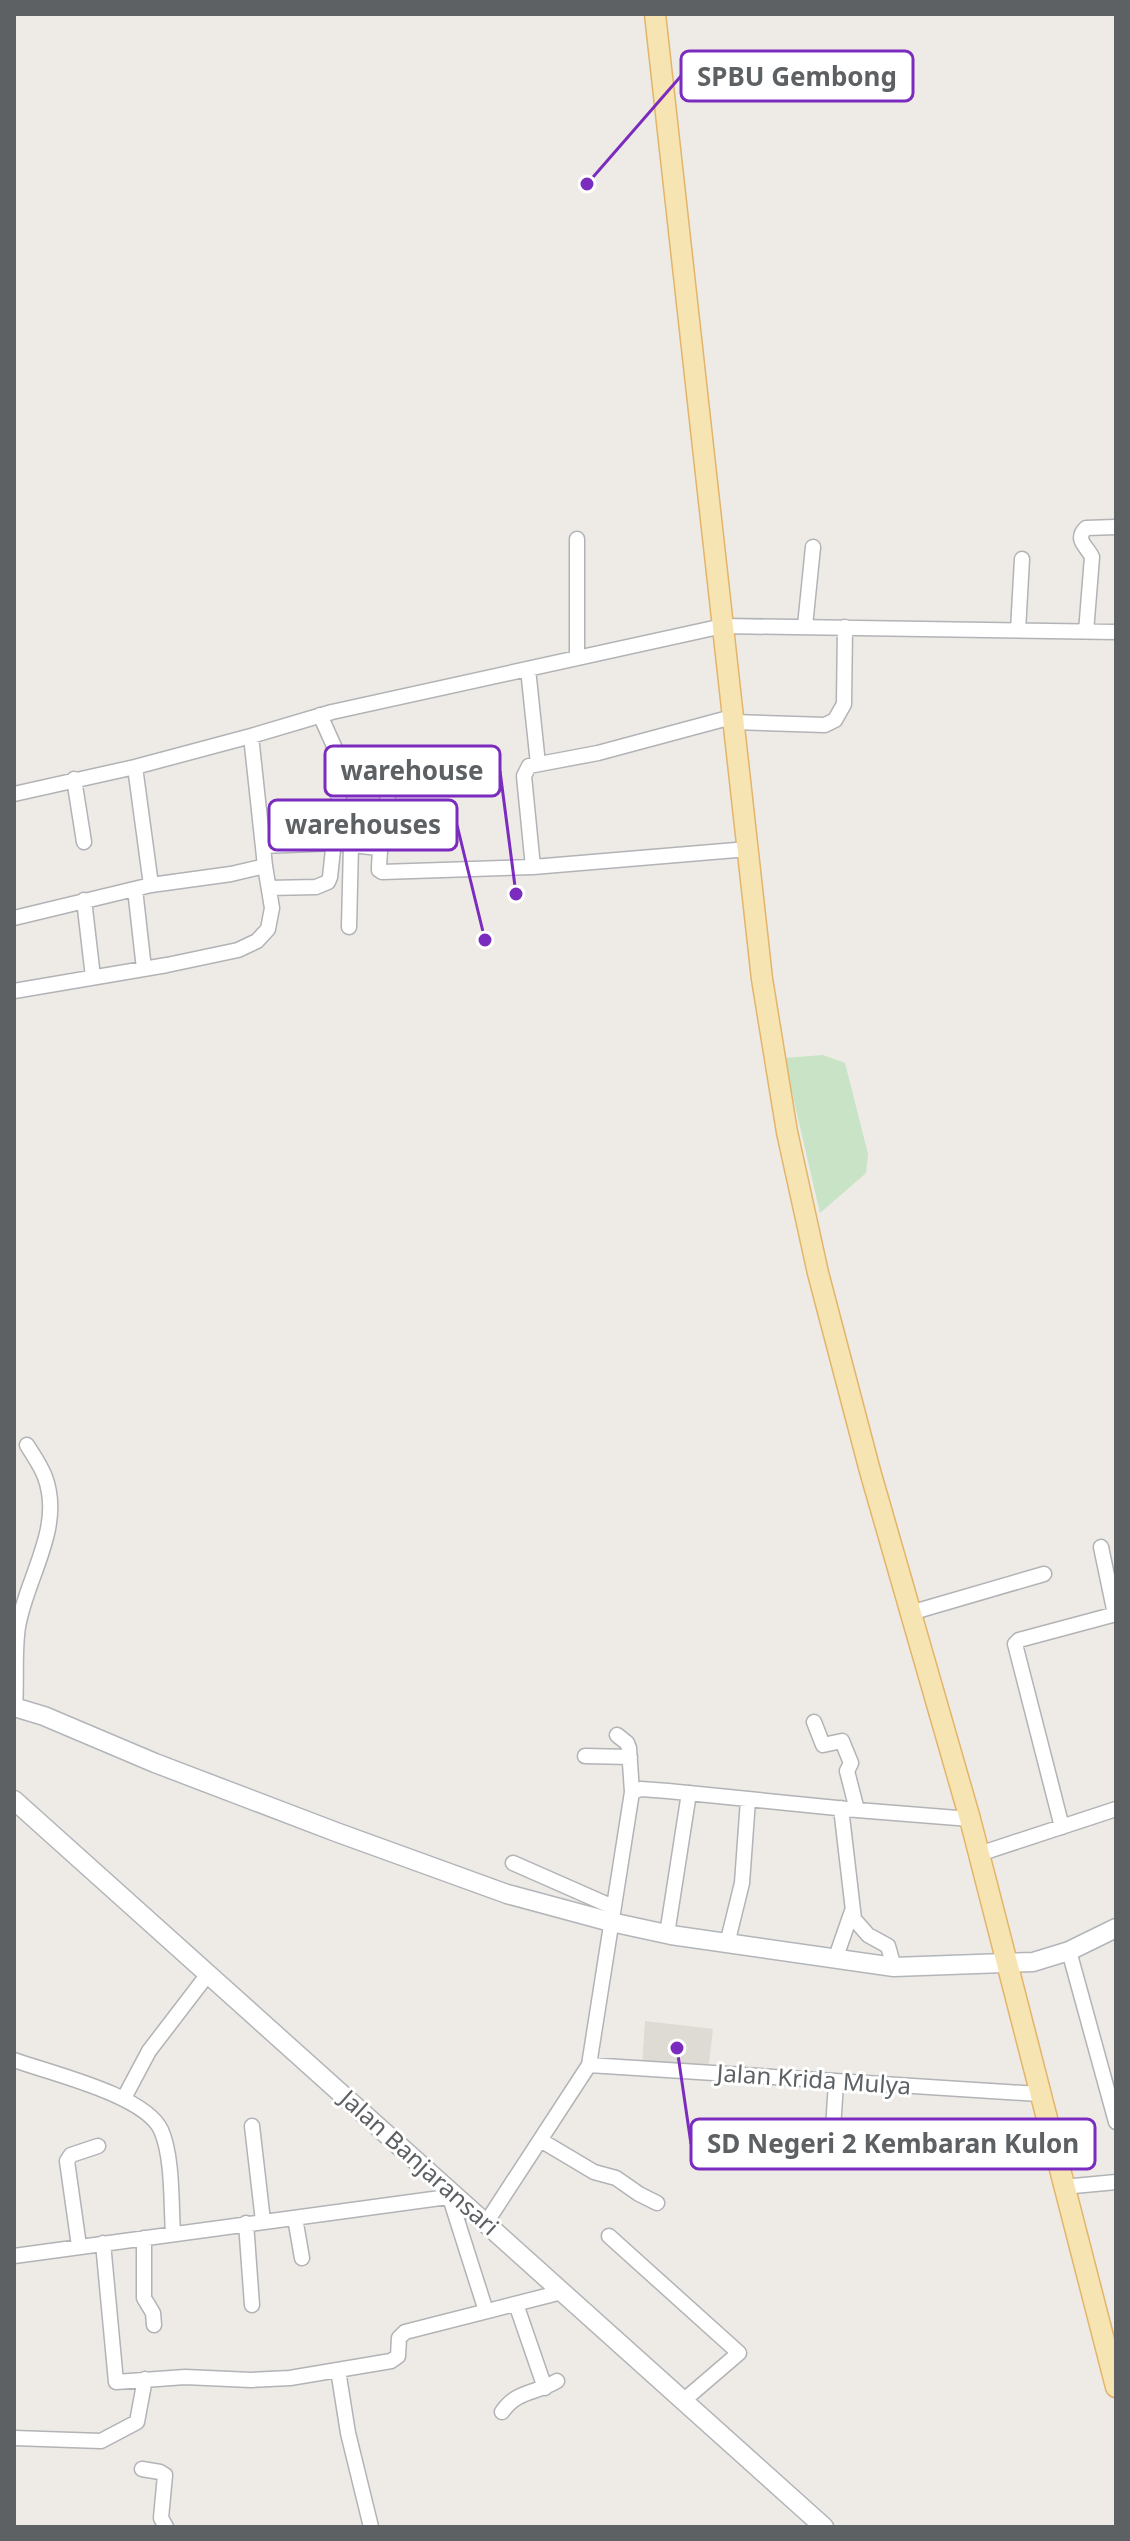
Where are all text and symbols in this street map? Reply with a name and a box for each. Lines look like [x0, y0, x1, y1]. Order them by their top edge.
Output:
callout: SPBU Gembong [681, 51, 913, 101]
text: SPBU Gembong [697, 58, 897, 94]
callout: warehouse [325, 746, 500, 796]
text: warehouse [340, 752, 484, 788]
callout: warehouses [269, 800, 457, 850]
text: warehouses [285, 806, 441, 842]
street label: Jalan Krida Mulya [714, 2055, 912, 2102]
street label: Jalan Banjaransari [332, 2080, 507, 2242]
callout: SD Negeri 2 Kembaran Kulon [691, 2119, 1095, 2169]
text: SD Negeri 2 Kembaran Kulon [707, 2125, 1079, 2161]

